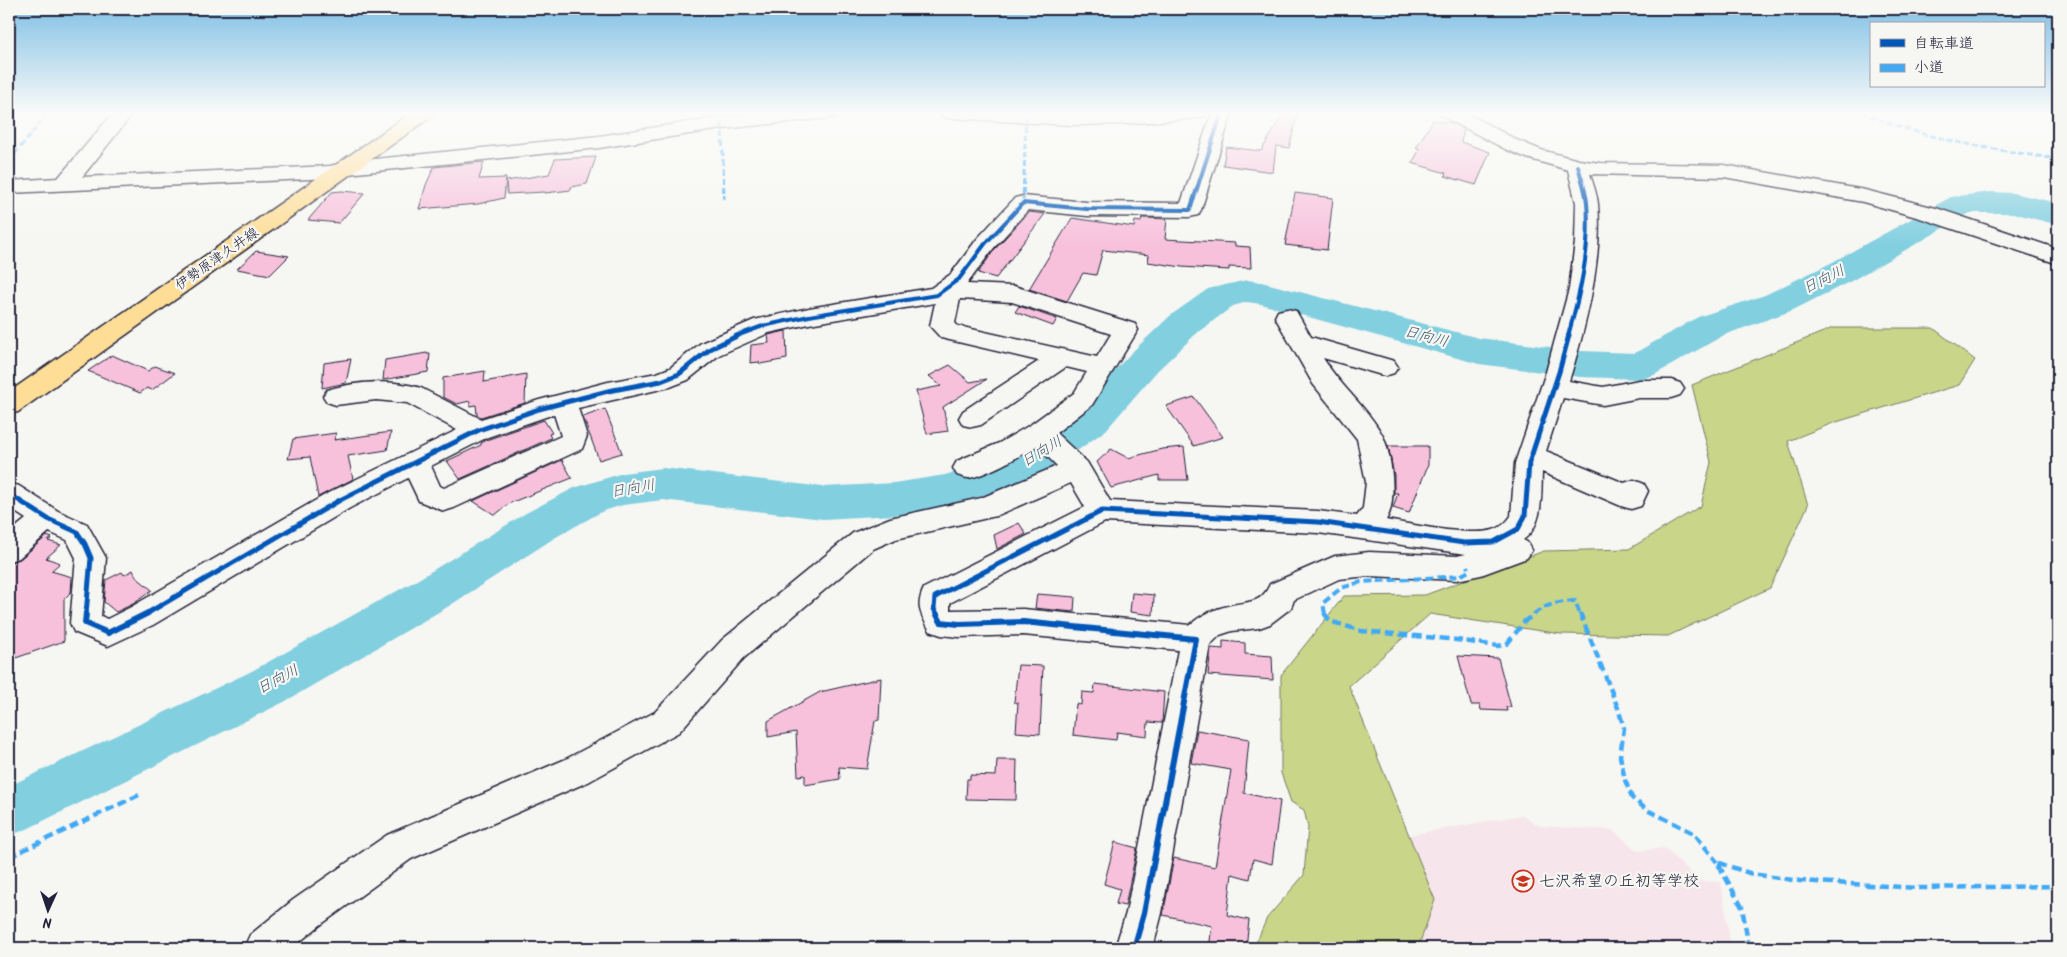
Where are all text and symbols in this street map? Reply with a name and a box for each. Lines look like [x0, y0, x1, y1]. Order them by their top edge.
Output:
legend [1870, 22, 2044, 88]
text: 自転車道 [1914, 32, 1974, 56]
text: 小道 [1914, 56, 1944, 80]
street label: 伊勢原津久井線 [171, 222, 263, 296]
water label: 日向川 [1798, 259, 1850, 301]
water label: 日向川 [1401, 320, 1451, 354]
water label: 日向川 [1017, 430, 1067, 474]
water label: 日向川 [609, 473, 657, 505]
water label: 日向川 [252, 659, 304, 701]
school or university icon: 七沢希望の丘初等学校 [1511, 869, 1535, 893]
place label: 七沢希望の丘初等学校 [1539, 869, 1699, 894]
north arrow [22, 884, 72, 934]
text: N [42, 911, 52, 933]

